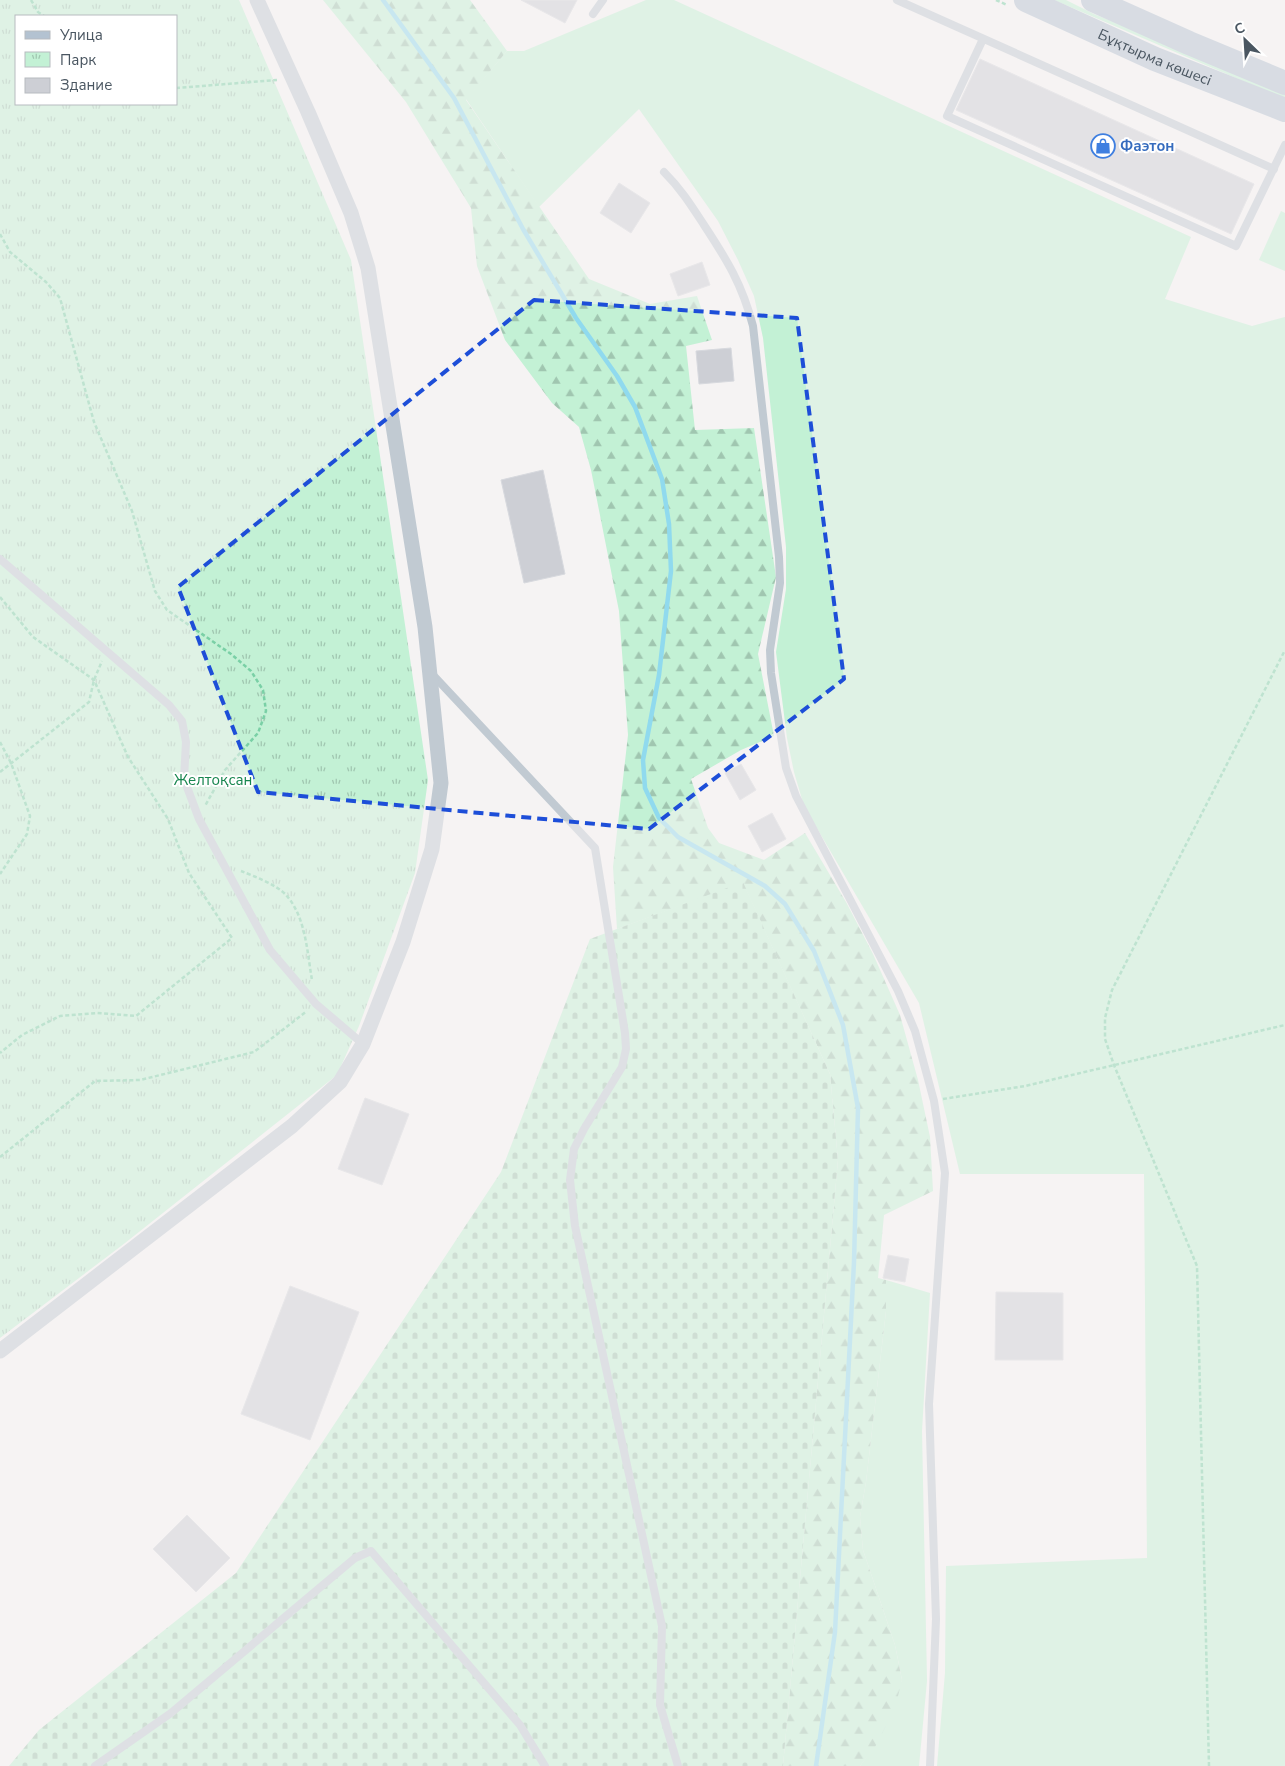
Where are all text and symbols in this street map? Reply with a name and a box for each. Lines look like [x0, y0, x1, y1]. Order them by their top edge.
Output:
legend [15, 15, 178, 105]
north arrow [1220, 15, 1270, 65]
text: С [1231, 18, 1248, 39]
street label: Бұқтырма көшесі [1095, 24, 1215, 90]
text: Улица [59, 25, 103, 45]
text: Парк [60, 50, 96, 70]
text: Здание [60, 75, 112, 95]
shop icon: Фаэтон [1090, 133, 1116, 159]
place label: Фаэтон [1120, 136, 1174, 156]
park label: Желтоқсан [174, 770, 252, 790]

